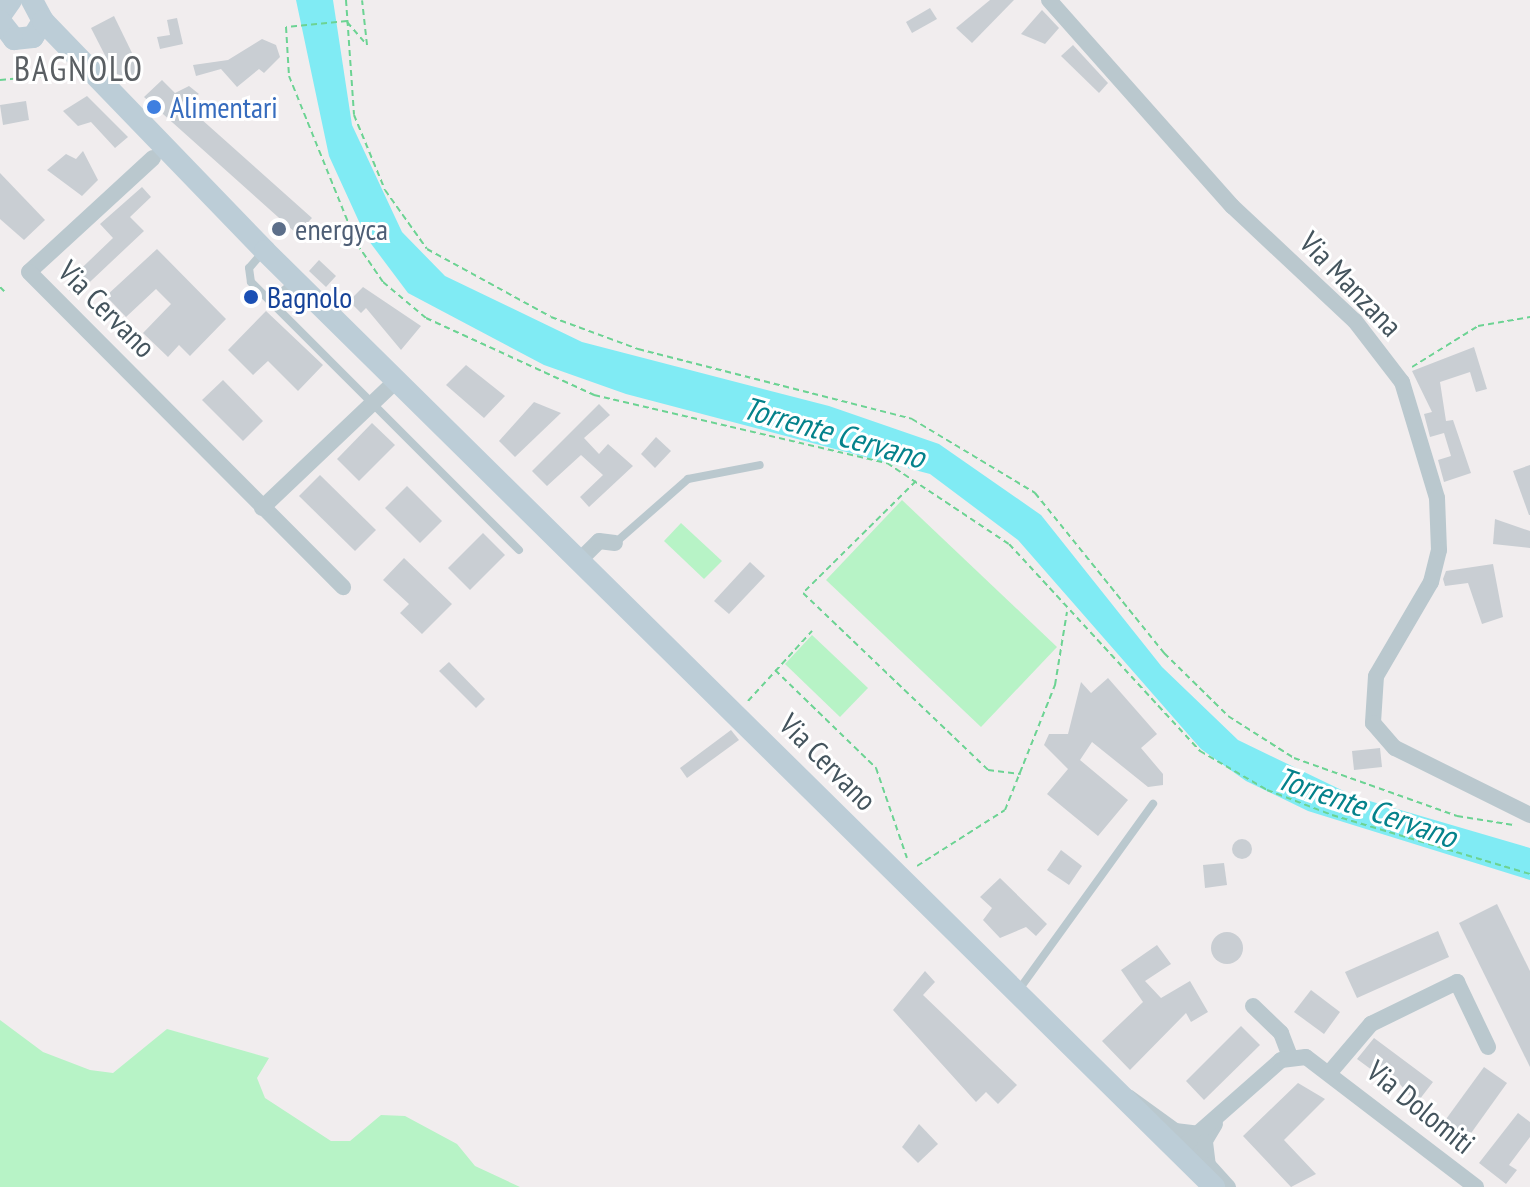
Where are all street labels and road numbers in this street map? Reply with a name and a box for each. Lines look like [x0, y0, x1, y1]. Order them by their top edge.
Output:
street label: Via Manzana [1293, 224, 1409, 344]
street label: Via Cervano [51, 253, 163, 365]
street label: Via Cervano [772, 706, 884, 818]
street label: Via Dolomiti [1360, 1053, 1482, 1161]

